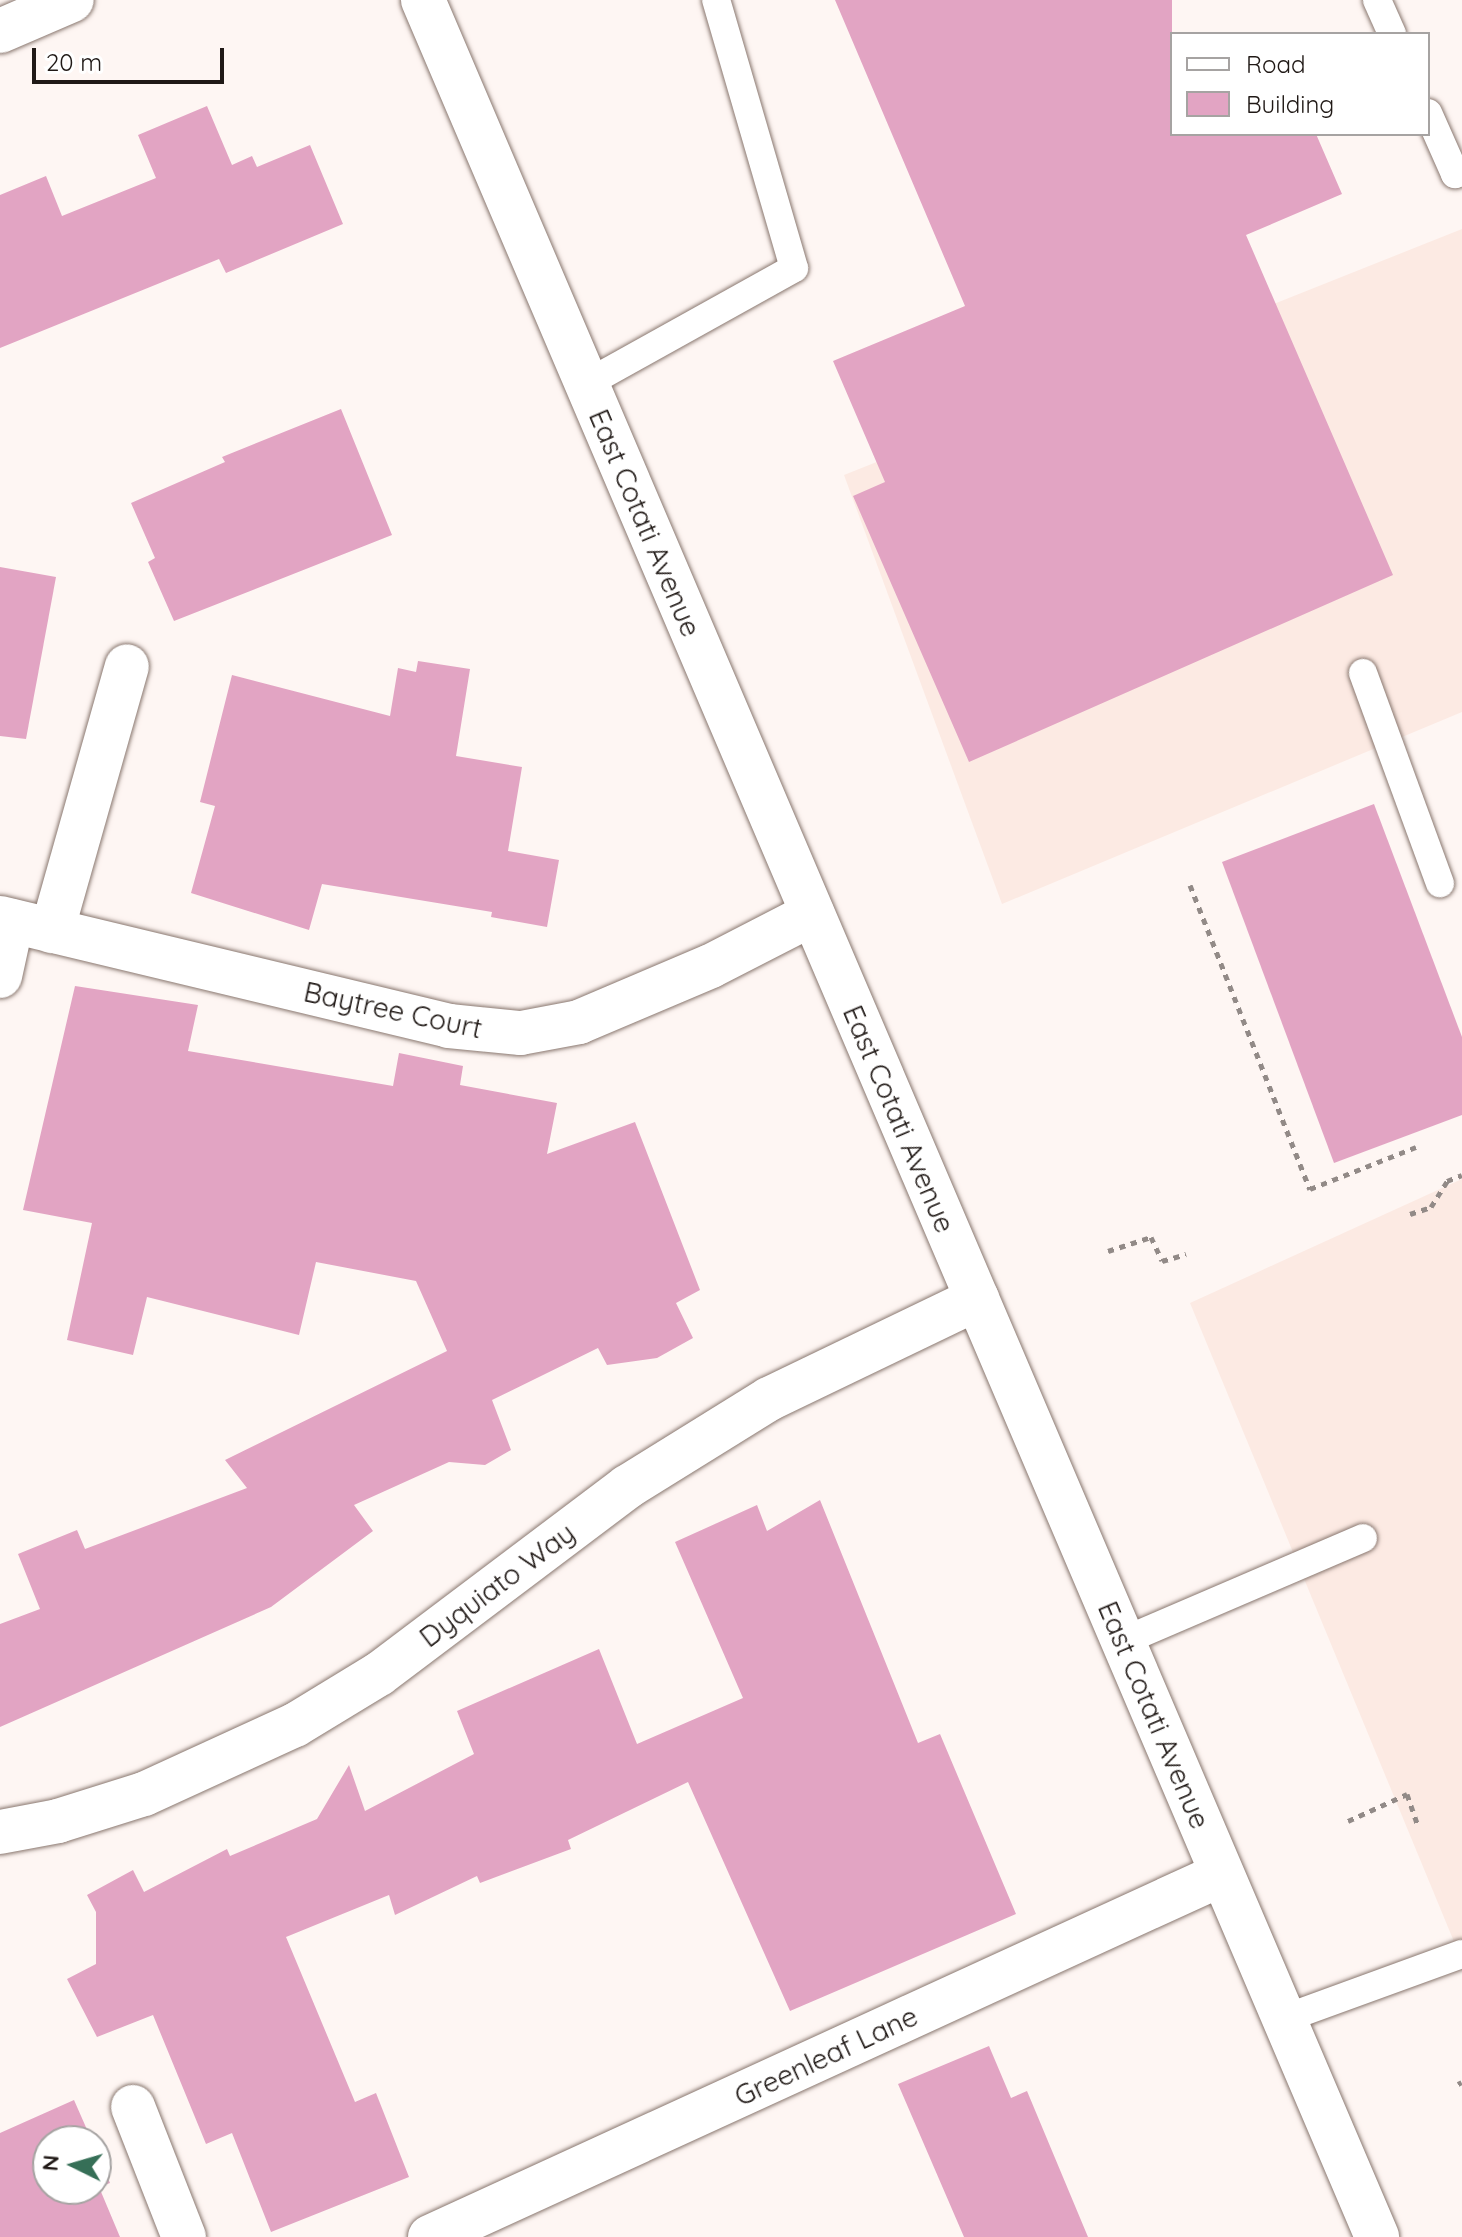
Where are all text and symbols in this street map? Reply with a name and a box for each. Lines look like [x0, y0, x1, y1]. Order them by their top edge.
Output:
scale bar [36, 32, 228, 82]
legend [1170, 32, 1430, 136]
text: 20 m [46, 47, 102, 77]
text: Road [1246, 49, 1306, 79]
text: Building [1246, 89, 1334, 119]
street label: East Cotati Avenue [582, 404, 708, 642]
street label: Baytree Court [301, 975, 485, 1045]
street label: East Cotati Avenue [836, 1000, 962, 1238]
street label: Dyquiato Way [413, 1516, 581, 1654]
street label: East Cotati Avenue [1091, 1596, 1217, 1834]
street label: Greenleaf Lane [729, 1999, 923, 2113]
north arrow [32, 2125, 112, 2205]
text: N [35, 2154, 65, 2172]

